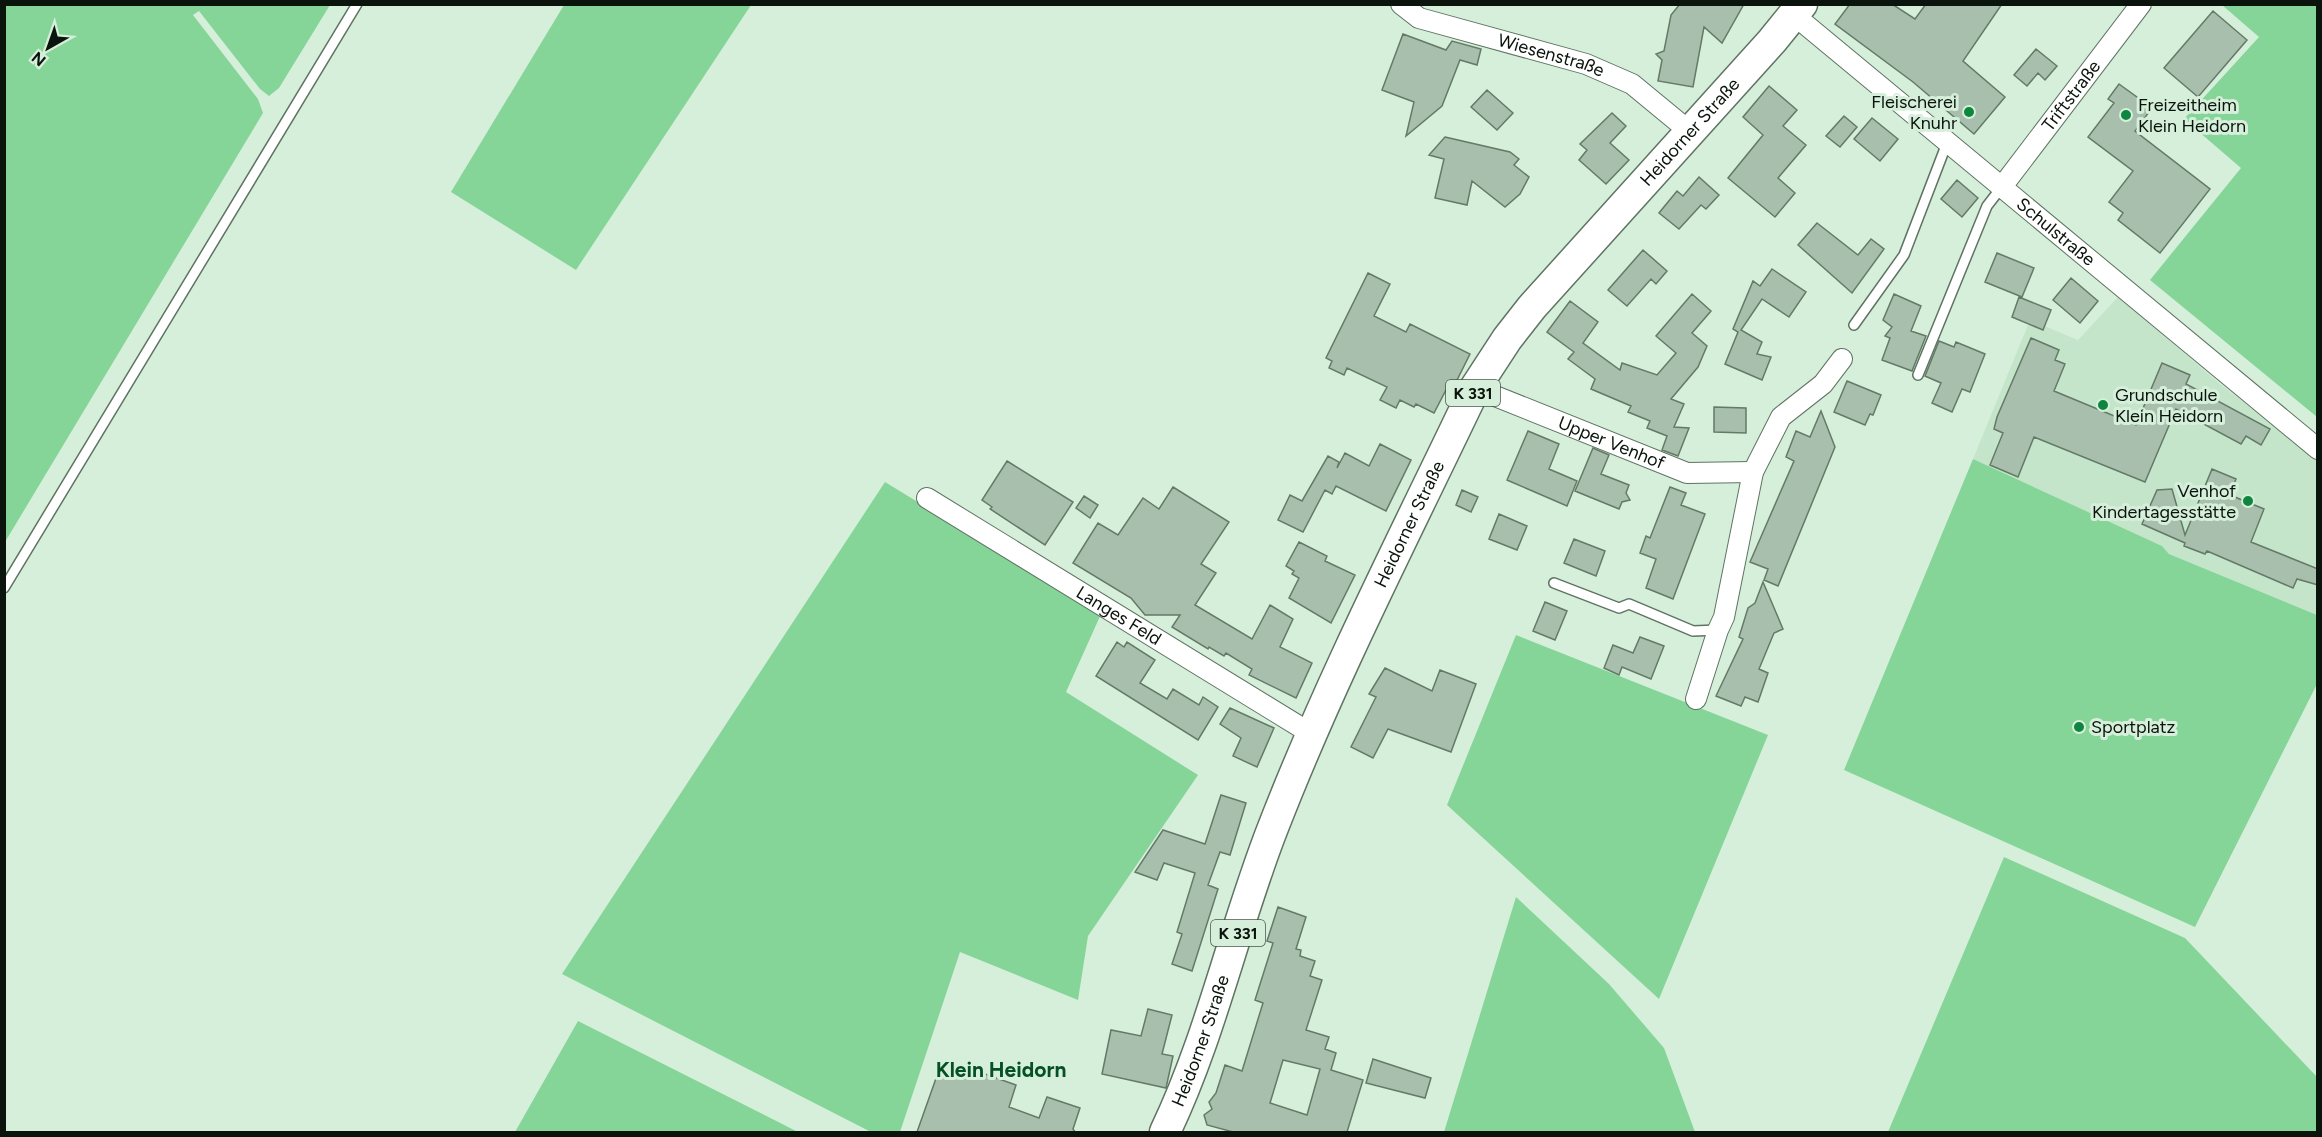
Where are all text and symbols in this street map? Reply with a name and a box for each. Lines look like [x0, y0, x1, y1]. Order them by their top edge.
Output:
north arrow [18, 18, 78, 78]
street label: Wiesenstraße [1495, 29, 1608, 82]
text: N [28, 48, 50, 70]
street label: Triftstraße [2037, 56, 2105, 136]
street label: Heidorner Straße [1635, 73, 1744, 191]
place label: Fleischerei Knuhr [1871, 91, 1957, 134]
place label: Freizeitheim Klein Heidorn [2138, 94, 2246, 137]
marker: Fleischerei Knuhr [1962, 105, 1976, 119]
marker: Freizeitheim Klein Heidorn [2119, 108, 2133, 122]
street label: Schulstraße [2012, 193, 2100, 271]
road number: K 331 [1446, 380, 1500, 406]
place label: Grundschule Klein Heidorn [2115, 384, 2223, 427]
marker: Grundschule Klein Heidorn [2096, 398, 2110, 412]
street label: Upper Venhof [1555, 411, 1668, 474]
street label: Heidorner Straße [1369, 457, 1449, 591]
place label: Venhof Kindertagesstätte [2092, 480, 2236, 523]
marker: Venhof Kindertagesstätte [2241, 494, 2255, 508]
street label: Langes Feld [1072, 581, 1165, 650]
place label: Sportplatz [2091, 716, 2176, 738]
marker: Sportplatz [2072, 720, 2086, 734]
road number: K 331 [1211, 920, 1265, 946]
street label: Heidorner Straße [1167, 972, 1234, 1110]
district label: Klein Heidorn [936, 1057, 1066, 1082]

